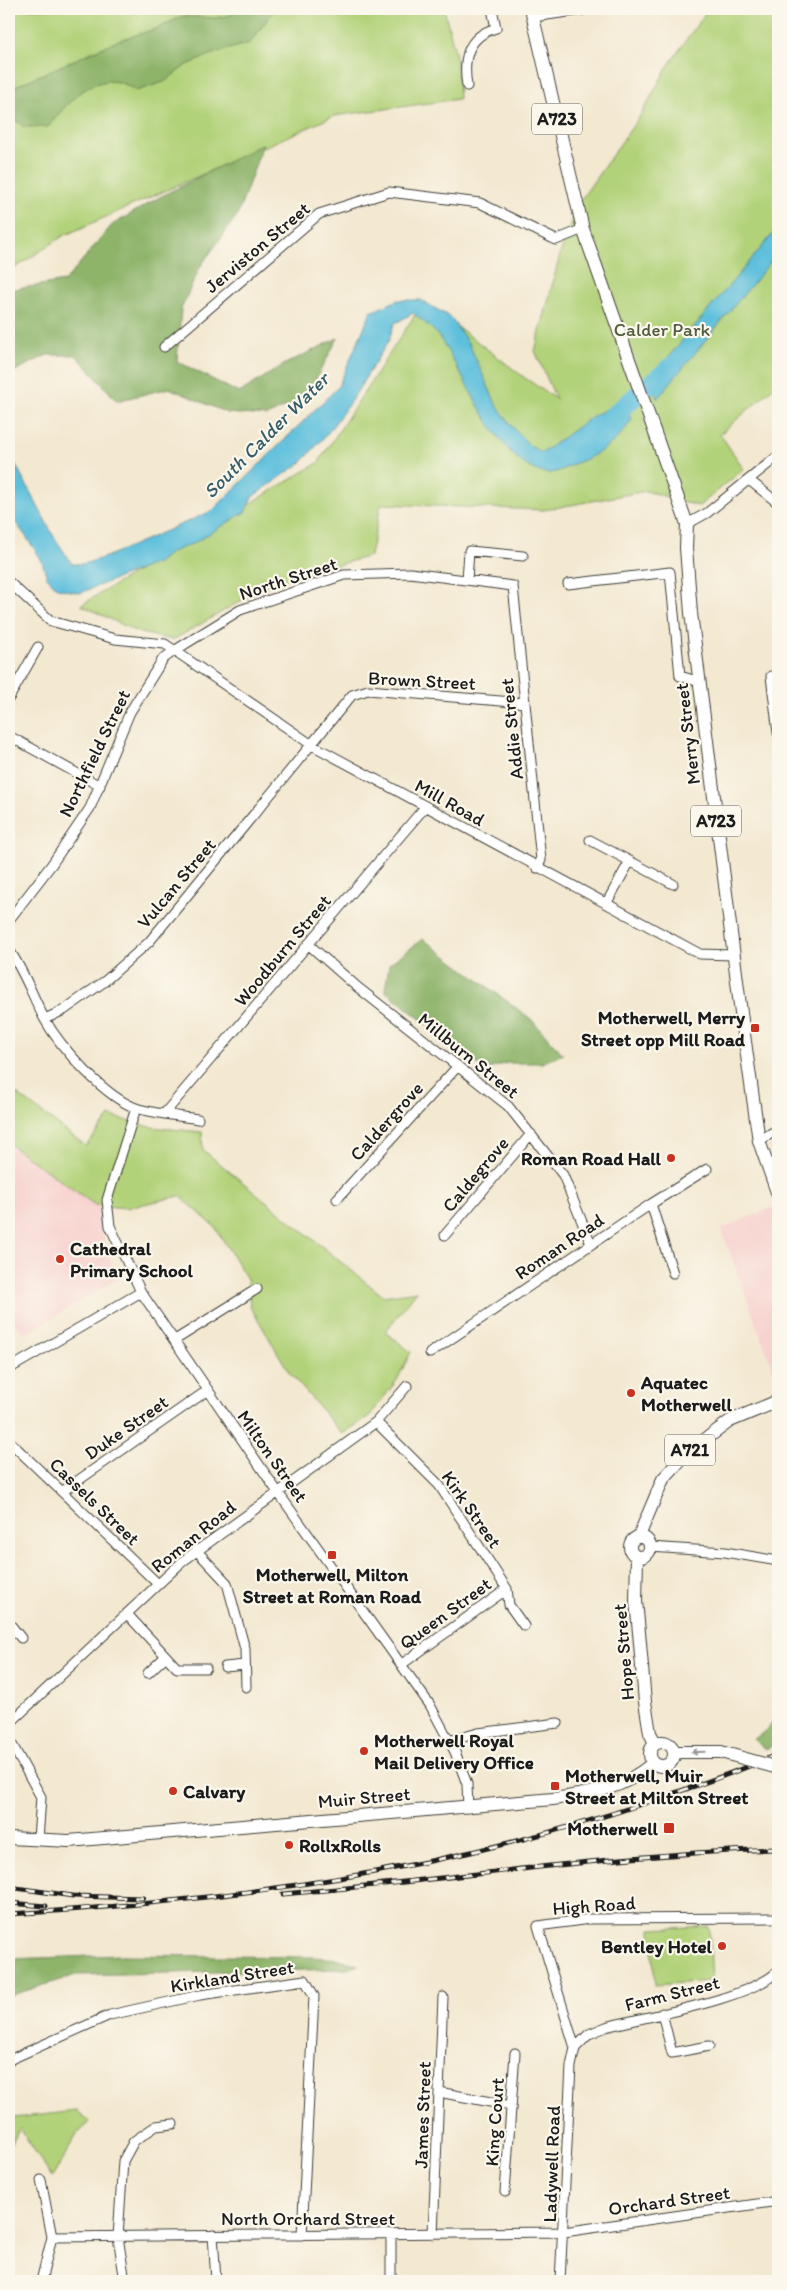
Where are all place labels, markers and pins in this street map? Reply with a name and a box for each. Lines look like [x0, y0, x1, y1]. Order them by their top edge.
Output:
place label: Motherwell, Merry Street opp Mill Road [581, 1006, 746, 1051]
marker: Motherwell, Merry Street opp Mill Road [749, 1022, 761, 1034]
place label: Roman Road Hall [521, 1147, 662, 1170]
marker: Roman Road Hall [665, 1152, 677, 1164]
place label: Cathedral Primary School [70, 1237, 193, 1282]
marker: Cathedral Primary School [54, 1253, 66, 1265]
place label: Aquatec Motherwell [640, 1371, 732, 1416]
marker: Aquatec Motherwell [625, 1387, 637, 1399]
marker: Motherwell, Milton Street at Roman Road [326, 1549, 338, 1561]
place label: Motherwell, Milton Street at Roman Road [243, 1563, 422, 1608]
place label: Motherwell Royal Mail Delivery Office [374, 1729, 534, 1774]
marker: Motherwell Royal Mail Delivery Office [358, 1745, 370, 1757]
place label: Motherwell, Muir Street at Milton Street [565, 1764, 748, 1809]
place label: Calvary [183, 1780, 245, 1803]
marker: Motherwell, Muir Street at Milton Street [549, 1780, 561, 1792]
marker: Calvary [167, 1785, 179, 1797]
place label: Motherwell [567, 1817, 659, 1840]
marker: Motherwell [662, 1821, 676, 1835]
place label: RollxRolls [299, 1834, 381, 1857]
marker: RollxRolls [283, 1839, 295, 1851]
place label: Bentley Hotel [601, 1935, 713, 1958]
marker: Bentley Hotel [716, 1940, 728, 1952]

